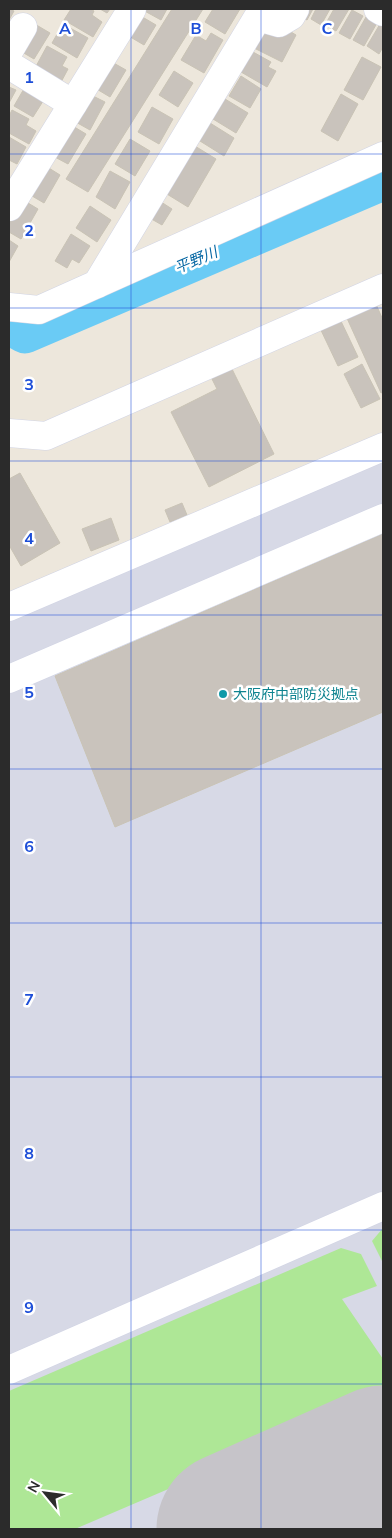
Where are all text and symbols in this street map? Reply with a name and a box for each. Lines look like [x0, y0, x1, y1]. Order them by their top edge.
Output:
text: A [59, 18, 71, 38]
text: B [190, 18, 202, 38]
text: C [322, 18, 333, 38]
text: 1 [24, 67, 34, 87]
text: 2 [24, 220, 34, 240]
water label: 平野川 [171, 241, 222, 277]
text: 3 [24, 374, 34, 394]
text: 4 [24, 528, 34, 548]
text: 5 [24, 682, 34, 702]
place label: 大阪府中部防災拠点 [233, 685, 359, 703]
marker: 大阪府中部防災拠点 [217, 688, 229, 700]
text: 6 [24, 836, 34, 856]
text: 7 [24, 989, 34, 1009]
text: 8 [24, 1143, 34, 1163]
text: 9 [24, 1297, 34, 1317]
north arrow [20, 1468, 70, 1518]
text: N [23, 1478, 44, 1496]

